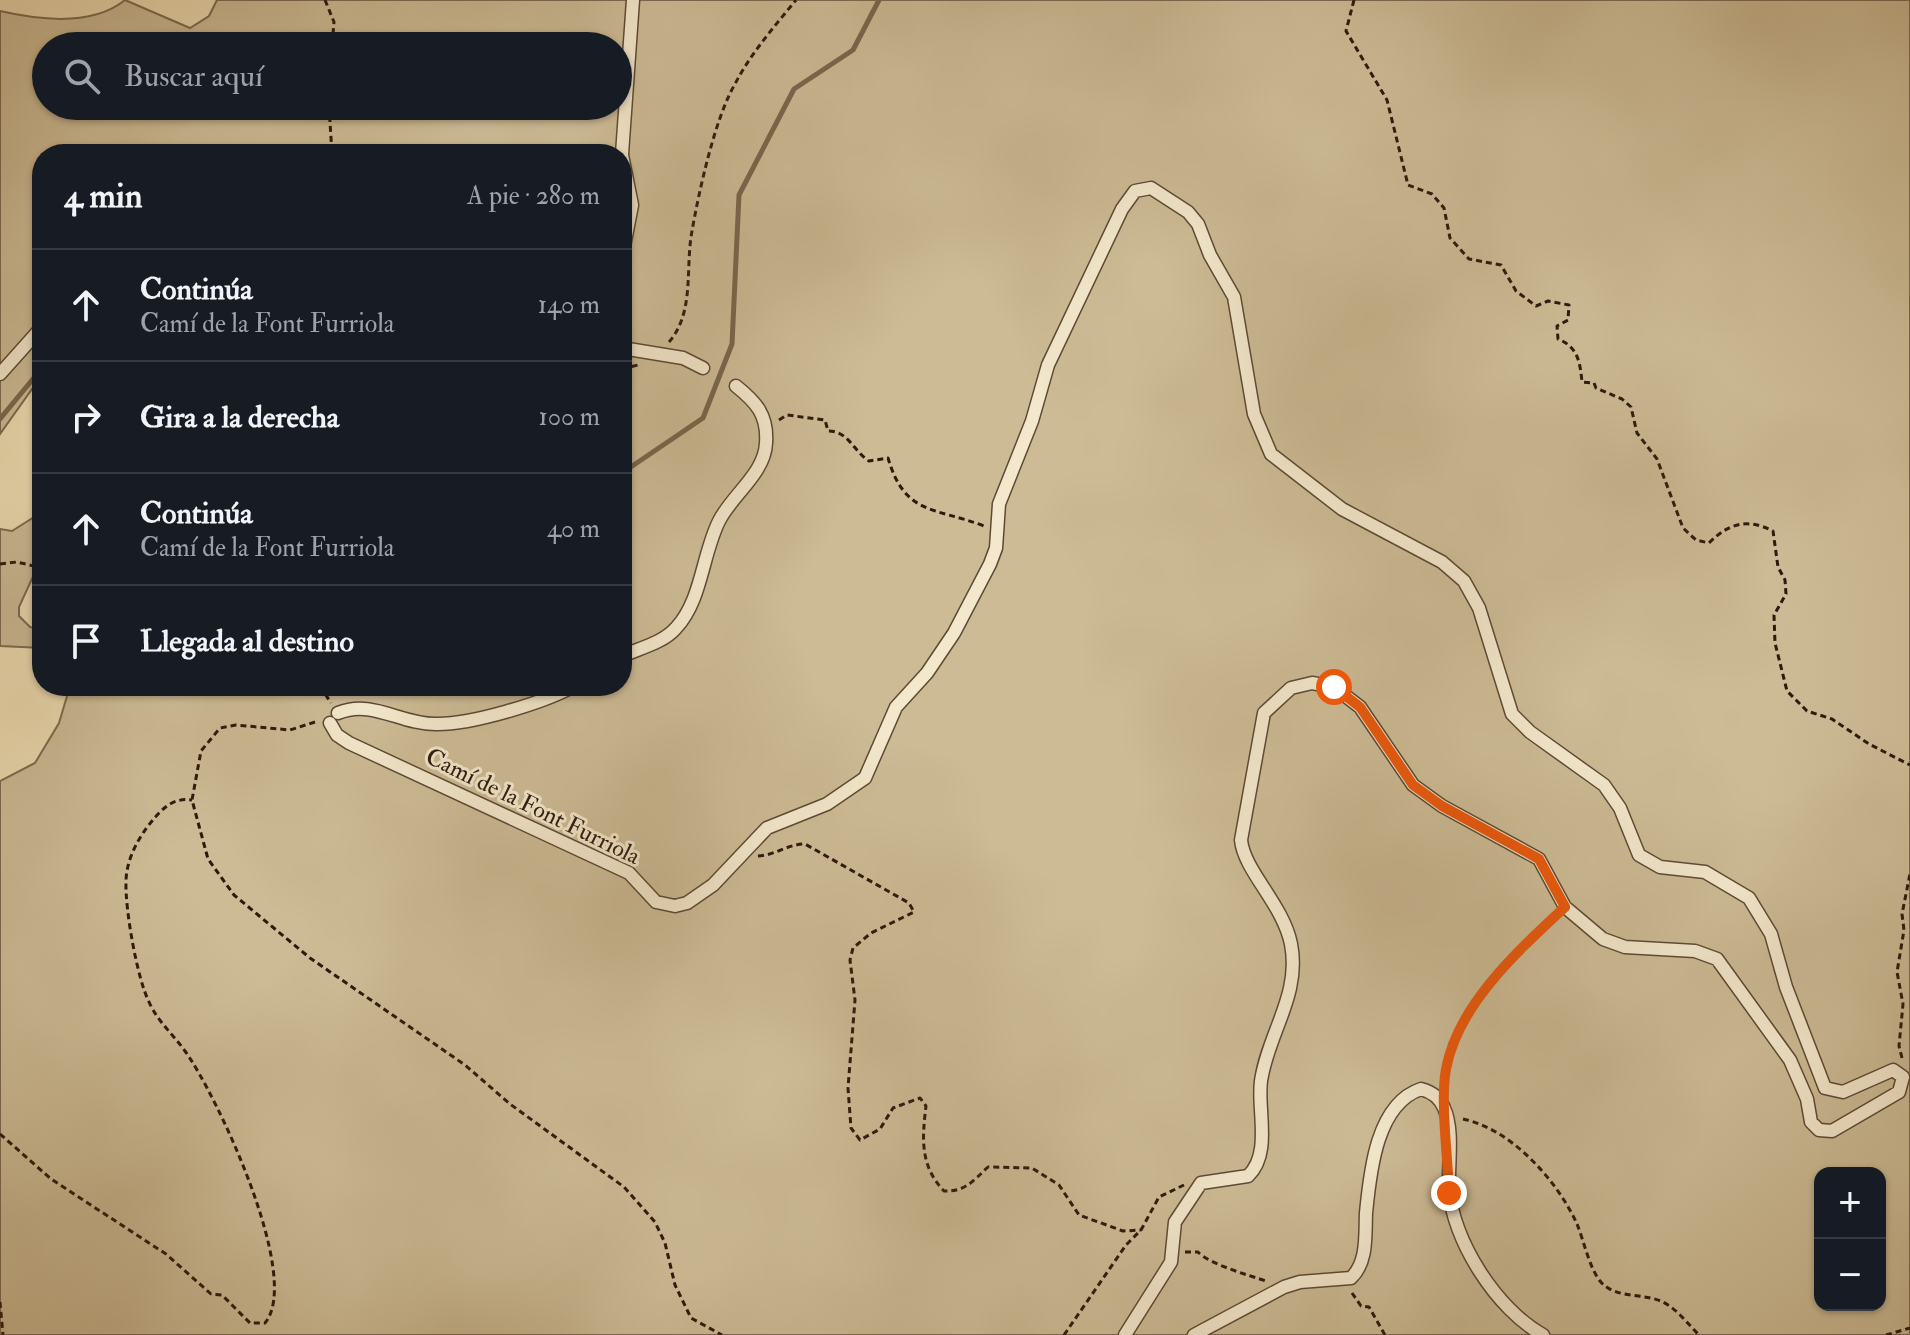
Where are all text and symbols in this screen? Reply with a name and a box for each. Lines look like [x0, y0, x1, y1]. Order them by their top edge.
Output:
search box [32, 32, 632, 120]
icon: search [60, 54, 104, 98]
text: Buscar aquí [124, 58, 263, 95]
text: 4 min [64, 175, 142, 218]
text: A pie · 280 m [467, 180, 600, 212]
text: Continúa [140, 271, 253, 308]
icon: ahead [64, 283, 108, 327]
text: 140 m [538, 289, 600, 321]
text: Camí de la Font Furriola [140, 308, 395, 340]
icon: right [64, 395, 108, 439]
text: Gira a la derecha [140, 399, 339, 436]
text: 100 m [539, 401, 600, 433]
text: Continúa [140, 495, 253, 532]
icon: ahead [64, 507, 108, 551]
text: 40 m [547, 513, 600, 545]
text: Camí de la Font Furriola [140, 532, 395, 564]
icon: arrive [64, 619, 108, 663]
text: Llegada al destino [140, 623, 354, 660]
route start [1316, 669, 1352, 705]
street label: Camí de la Font Furriola [420, 741, 646, 872]
map controls [1814, 1167, 1886, 1311]
button: + [1814, 1167, 1886, 1239]
route end [1431, 1175, 1467, 1211]
button: − [1814, 1239, 1886, 1311]

